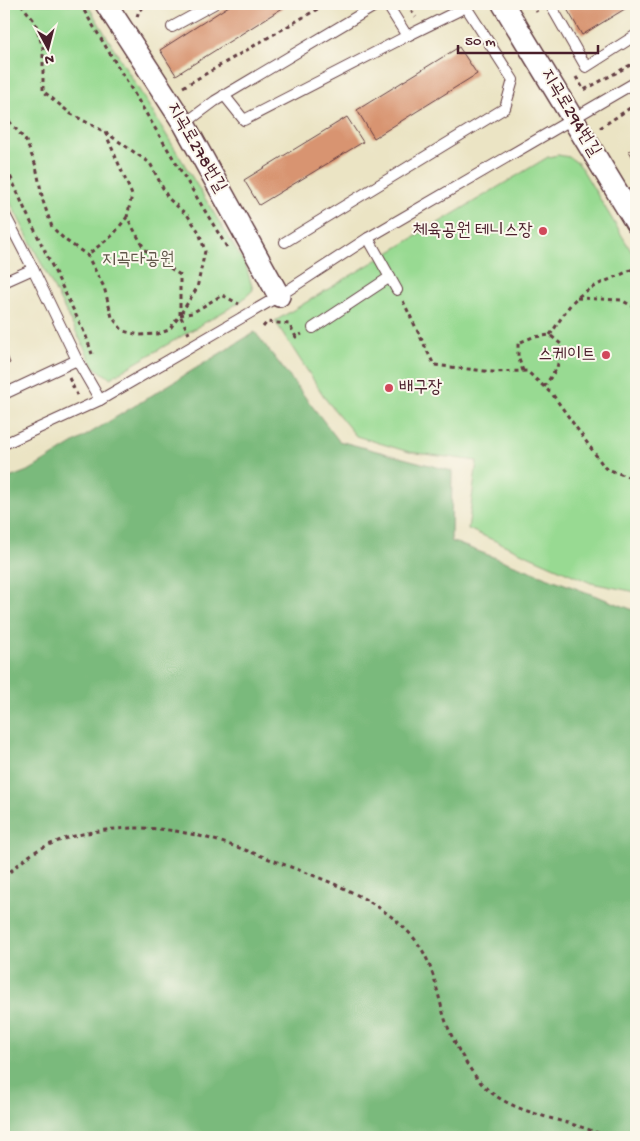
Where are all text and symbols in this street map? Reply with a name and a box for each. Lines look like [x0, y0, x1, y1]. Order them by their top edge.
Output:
north arrow [22, 22, 72, 72]
scale bar [458, 22, 598, 54]
text: 50 m [465, 33, 496, 51]
text: N [44, 49, 55, 67]
street label: 지곡로294번길 [536, 65, 605, 161]
street label: 지곡로278번길 [162, 99, 230, 197]
place label: 체육공원 테니스장 [413, 221, 533, 242]
marker: 체육공원 테니스장 [537, 225, 549, 237]
park label: 지곡다공원 [102, 250, 174, 271]
place label: 스케이트 [538, 345, 596, 366]
marker: 스케이트 [600, 349, 612, 361]
place label: 배구장 [399, 378, 442, 399]
marker: 배구장 [383, 382, 395, 394]

